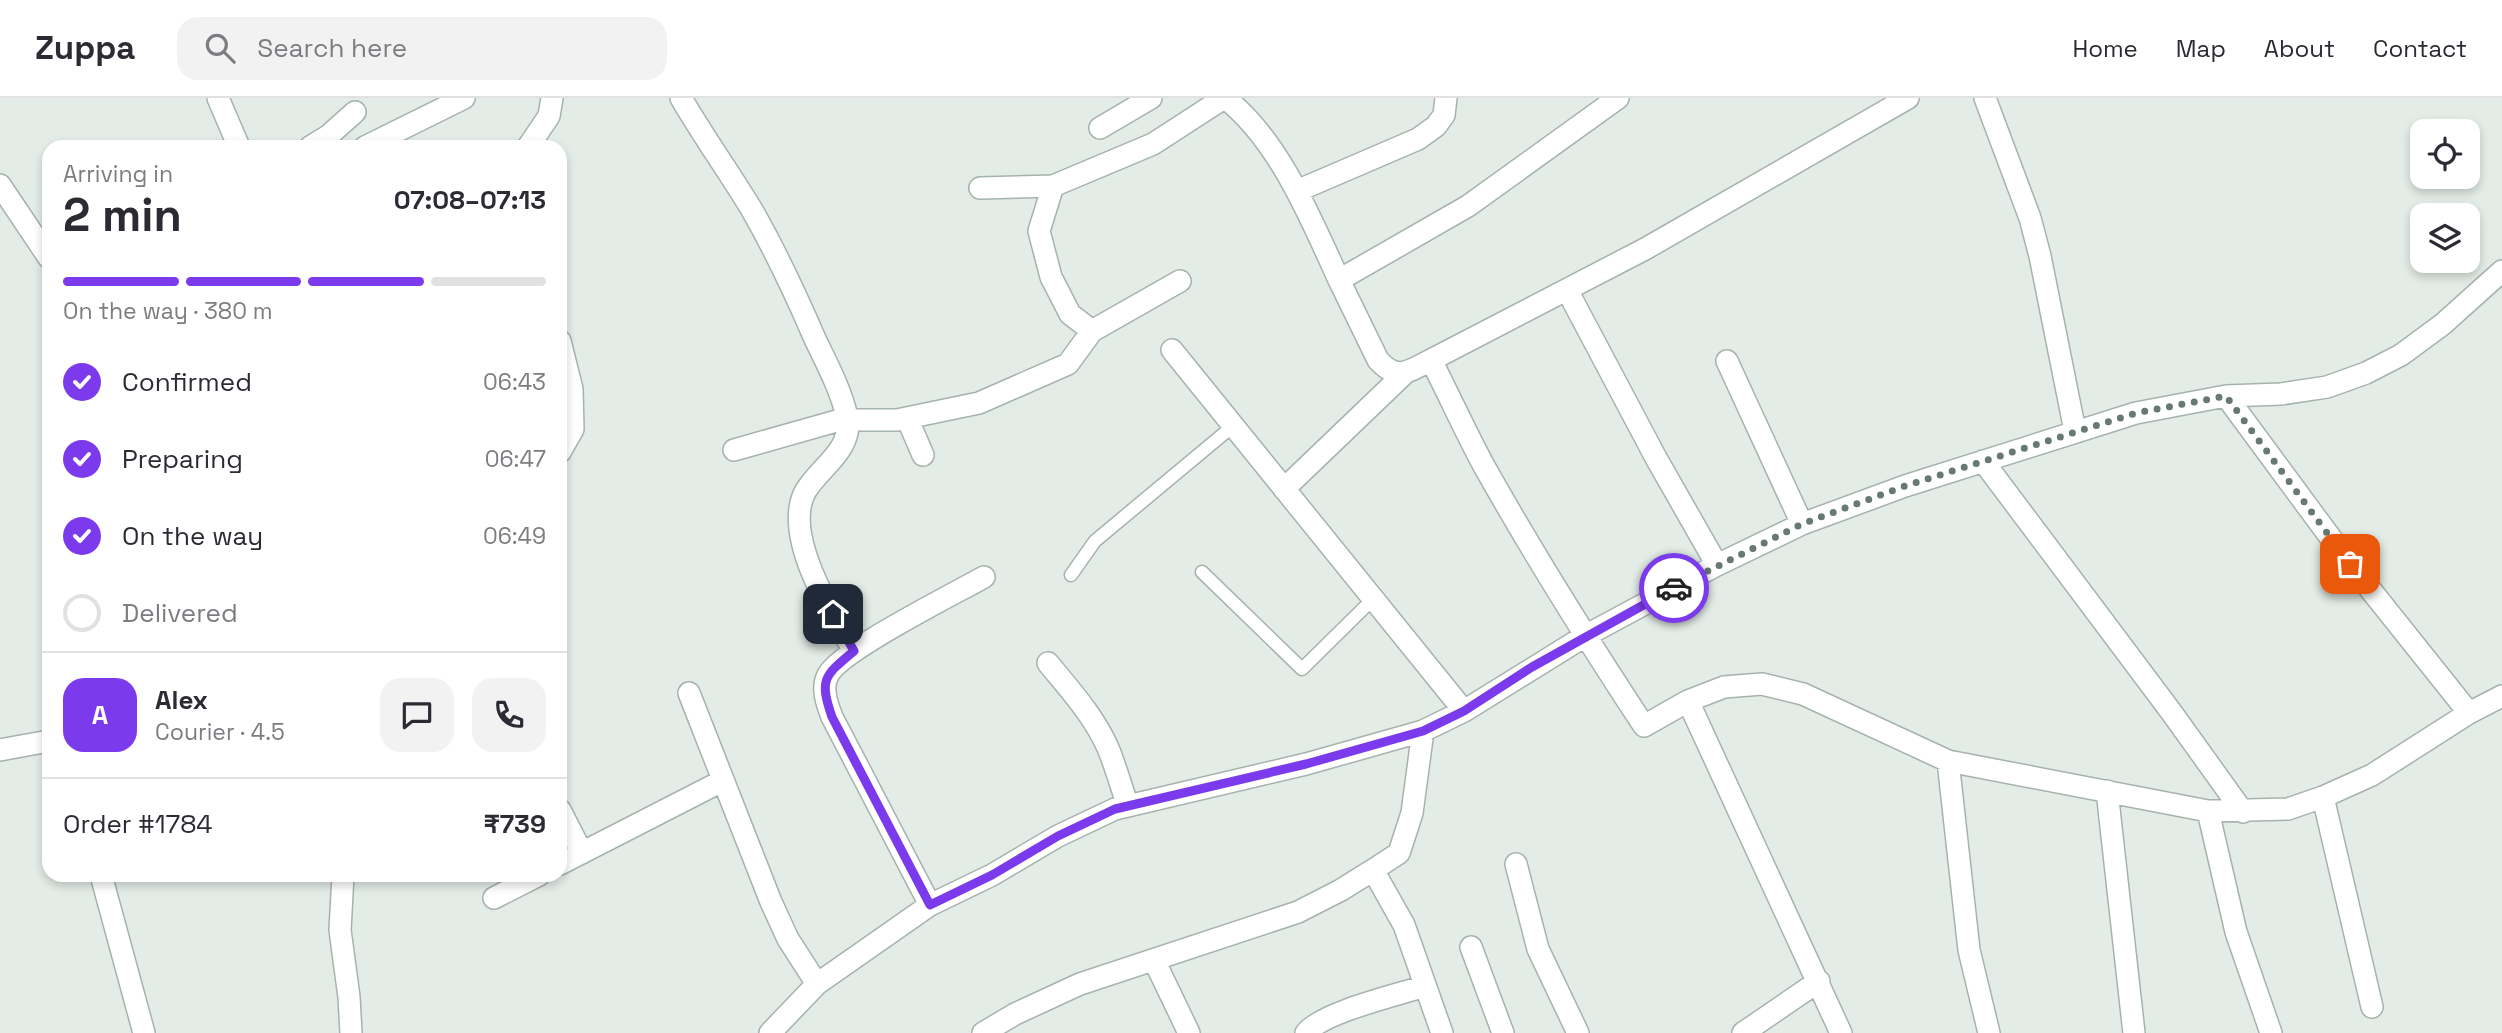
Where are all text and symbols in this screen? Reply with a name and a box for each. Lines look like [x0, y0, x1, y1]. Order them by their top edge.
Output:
search box [177, 17, 667, 80]
text: Zuppa [35, 27, 135, 69]
icon: search [201, 29, 239, 67]
text: Search here [257, 31, 407, 65]
text: Home [2072, 33, 2138, 64]
text: Map [2176, 33, 2226, 64]
text: About [2264, 33, 2335, 64]
text: Contact [2373, 33, 2467, 64]
map controls [2410, 119, 2480, 273]
button: locate [2410, 119, 2480, 189]
text: Arriving in [63, 159, 173, 189]
text: 07:08–07:13 [394, 183, 546, 217]
text: 2 min [63, 186, 182, 244]
button: layers [2410, 203, 2480, 273]
text: On the way · 380 m [63, 296, 273, 326]
icon: check [63, 363, 101, 401]
text: Confirmed [122, 365, 252, 399]
text: 06:43 [483, 367, 546, 397]
icon: check [63, 440, 101, 478]
text: Preparing [122, 442, 243, 476]
text: 06:47 [485, 444, 546, 474]
icon: check [63, 517, 101, 555]
text: On the way [122, 519, 263, 553]
text: 06:49 [483, 521, 546, 551]
pin [2320, 534, 2380, 594]
icon: bag [2331, 545, 2369, 583]
courier [1639, 553, 1709, 623]
icon: car [1655, 569, 1693, 607]
pin [803, 584, 863, 644]
icon: home [814, 595, 852, 633]
text: Delivered [122, 596, 238, 630]
button: chat [380, 678, 454, 752]
button: phone [472, 678, 546, 752]
text: Alex [155, 683, 208, 717]
text: A [92, 698, 108, 732]
text: Courier · 4.5 [155, 717, 285, 747]
text: Order #1784 [63, 807, 213, 841]
text: ₹739 [484, 807, 546, 841]

